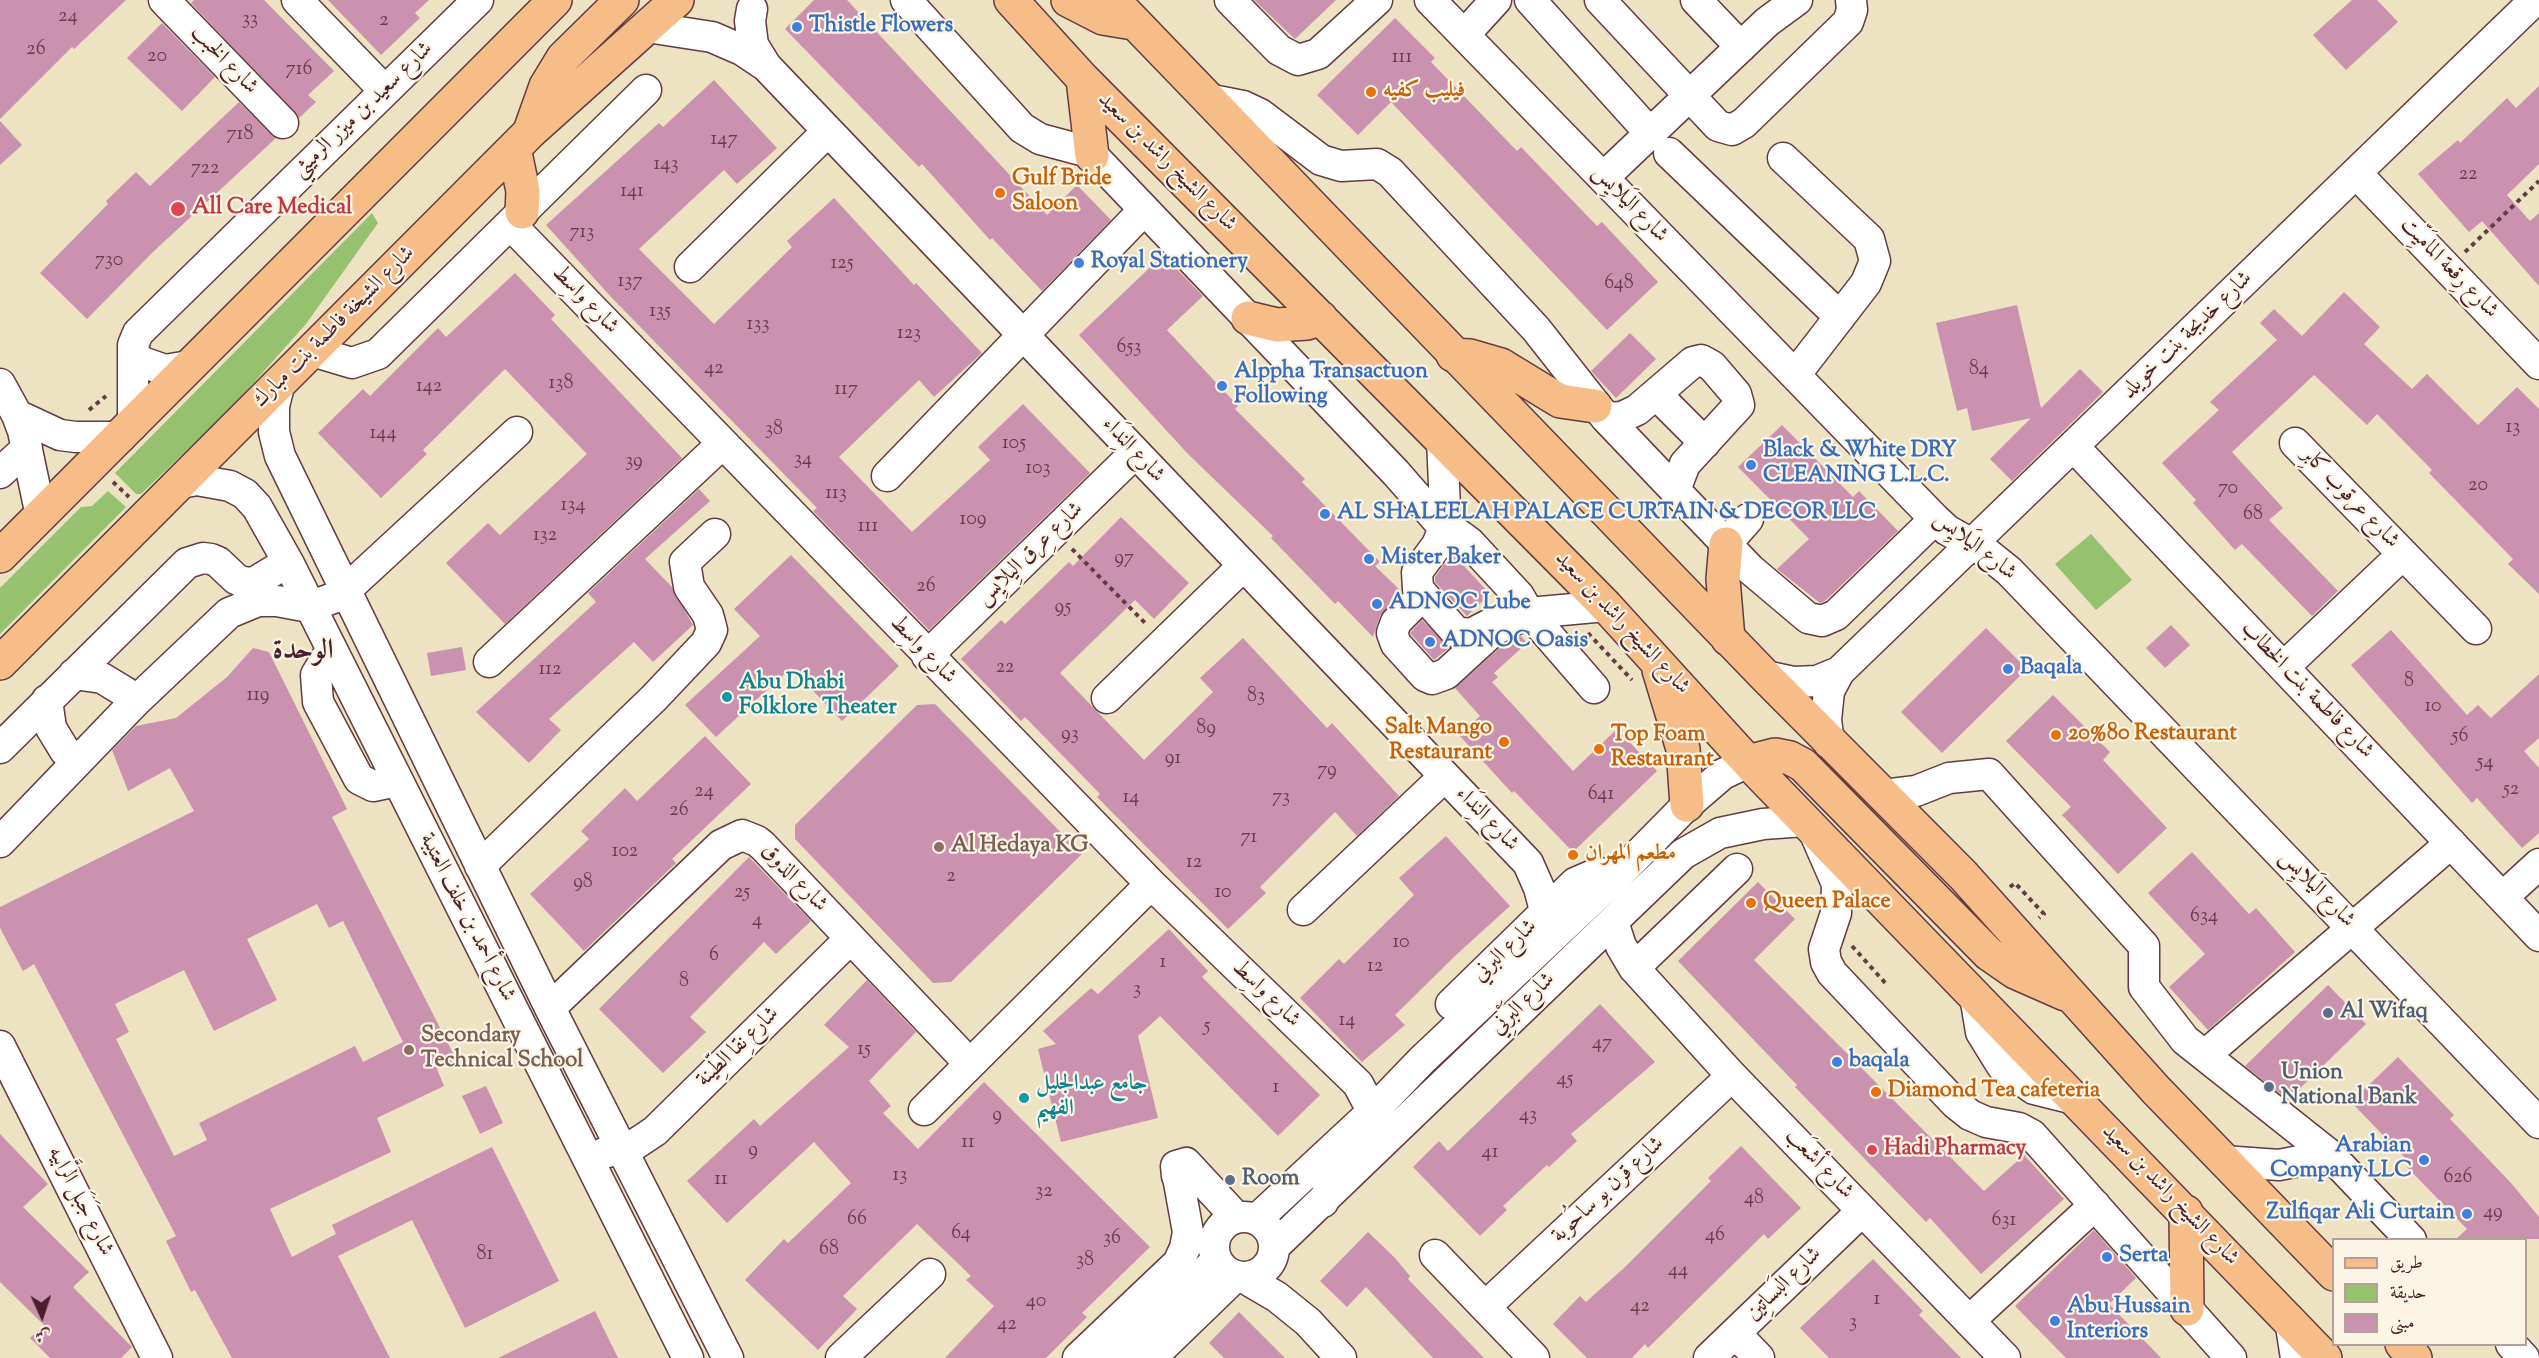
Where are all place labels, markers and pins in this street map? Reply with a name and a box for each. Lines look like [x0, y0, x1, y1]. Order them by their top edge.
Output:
place label: Thistle Flowers [809, 14, 953, 40]
marker: Thistle Flowers [790, 20, 804, 34]
place label: فيليب كفيه [1383, 79, 1465, 105]
marker: فيليب كفيه [1364, 85, 1378, 99]
place label: Gulf Bride Saloon [1012, 167, 1112, 218]
marker: Gulf Bride Saloon [993, 186, 1007, 200]
place label: All Care Medical [192, 196, 352, 222]
marker: All Care Medical [169, 200, 187, 218]
place label: Royal Stationery [1091, 250, 1248, 276]
marker: Royal Stationery [1072, 256, 1086, 270]
place label: Alppha Transactuon Following [1234, 360, 1428, 412]
marker: Alppha Transactuon Following [1215, 379, 1229, 393]
place label: Black & White DRY CLEANING L.L.C. [1763, 439, 1957, 490]
marker: Black & White DRY CLEANING L.L.C. [1744, 458, 1758, 472]
place label: AL SHALEELAH PALACE CURTAIN & DECOR LLC [1337, 501, 1876, 527]
marker: AL SHALEELAH PALACE CURTAIN & DECOR LLC [1318, 507, 1332, 521]
place label: Mister Baker [1381, 546, 1501, 572]
marker: Mister Baker [1362, 552, 1376, 566]
place label: ADNOC Lube [1389, 591, 1531, 617]
marker: ADNOC Lube [1370, 597, 1384, 611]
place label: ADNOC Oasis [1442, 629, 1588, 655]
marker: ADNOC Oasis [1423, 635, 1437, 649]
place label: Baqala [2020, 656, 2082, 682]
marker: Baqala [2001, 662, 2015, 676]
place label: Abu Dhabi Folklore Theater [739, 671, 897, 722]
marker: Abu Dhabi Folklore Theater [720, 690, 734, 704]
place label: Salt Mango Restaurant [1385, 716, 1492, 768]
place label: 20%80 Restaurant [2068, 722, 2237, 748]
place label: Top Foam Restaurant [1611, 723, 1714, 774]
marker: 20%80 Restaurant [2049, 728, 2063, 742]
marker: Salt Mango Restaurant [1497, 735, 1511, 749]
marker: Top Foam Restaurant [1592, 742, 1606, 756]
place label: Al Hedaya KG [951, 834, 1088, 860]
marker: Al Hedaya KG [932, 840, 946, 854]
place label: مطعم المهران [1585, 842, 1676, 868]
marker: مطعم المهران [1566, 848, 1580, 862]
place label: Queen Palace [1763, 890, 1891, 916]
marker: Queen Palace [1744, 896, 1758, 910]
place label: Al Wifaq [2340, 1000, 2428, 1026]
marker: Al Wifaq [2321, 1006, 2335, 1020]
place label: Secondary Technical School [421, 1024, 583, 1076]
marker: Secondary Technical School [402, 1043, 416, 1057]
place label: baqala [1849, 1049, 1910, 1075]
marker: baqala [1830, 1055, 1844, 1069]
place label: Union National Bank [2281, 1061, 2417, 1112]
place label: جامع عبدالجليل الفهيم [1036, 1072, 1147, 1124]
place label: Diamond Tea cafeteria [1888, 1079, 2100, 1105]
marker: Union National Bank [2262, 1080, 2276, 1094]
marker: Diamond Tea cafeteria [1869, 1085, 1883, 1099]
marker: جامع عبدالجليل الفهيم [1017, 1091, 1031, 1105]
place label: Arabian Company LLC [2270, 1134, 2412, 1186]
place label: Hadi Pharmacy [1884, 1137, 2026, 1163]
marker: Hadi Pharmacy [1865, 1143, 1879, 1157]
marker: Arabian Company LLC [2417, 1153, 2431, 1167]
place label: Room [1242, 1167, 1299, 1193]
marker: Room [1223, 1173, 1237, 1187]
place label: Zulfiqar Ali Curtain [2267, 1201, 2455, 1227]
marker: Zulfiqar Ali Curtain [2460, 1207, 2474, 1221]
place label: Serta [2119, 1244, 2168, 1270]
marker: Serta [2100, 1250, 2114, 1264]
place label: Abu Hussain Interiors [2067, 1295, 2191, 1346]
marker: Abu Hussain Interiors [2048, 1314, 2062, 1328]

